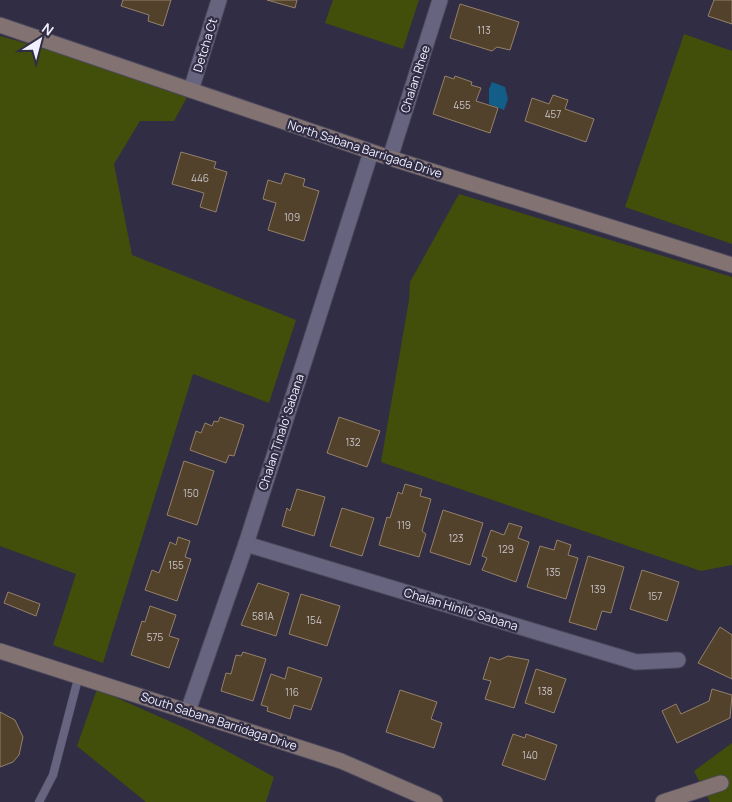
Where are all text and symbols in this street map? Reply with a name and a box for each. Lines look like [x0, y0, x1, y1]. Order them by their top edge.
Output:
north arrow [15, 15, 65, 65]
street label: Detcha Ct [189, 16, 221, 74]
text: N [38, 18, 58, 40]
house number: 113 [477, 23, 491, 37]
street label: Chalan Rhee [396, 43, 434, 115]
house number: 455 [453, 98, 471, 112]
house number: 457 [545, 107, 561, 121]
street label: North Sabana Barrigada Drive [286, 116, 444, 182]
house number: 446 [191, 171, 209, 185]
house number: 109 [284, 210, 300, 224]
street label: Chalan Tinalo' Sabana [254, 372, 308, 492]
house number: 132 [345, 435, 361, 449]
house number: 150 [183, 486, 199, 500]
house number: 119 [397, 518, 411, 532]
house number: 123 [448, 531, 464, 545]
house number: 129 [498, 542, 514, 556]
house number: 155 [168, 558, 184, 572]
house number: 135 [545, 565, 561, 579]
house number: 139 [590, 582, 606, 596]
street label: Chalan Hinilo' Sabana [402, 584, 520, 634]
house number: 157 [648, 589, 662, 603]
house number: 581A [252, 609, 275, 623]
house number: 154 [306, 613, 322, 627]
house number: 575 [147, 630, 164, 644]
house number: 138 [537, 684, 553, 698]
house number: 116 [285, 685, 299, 699]
street label: South Sabana Barridaga Drive [139, 688, 299, 754]
house number: 140 [522, 748, 538, 762]

